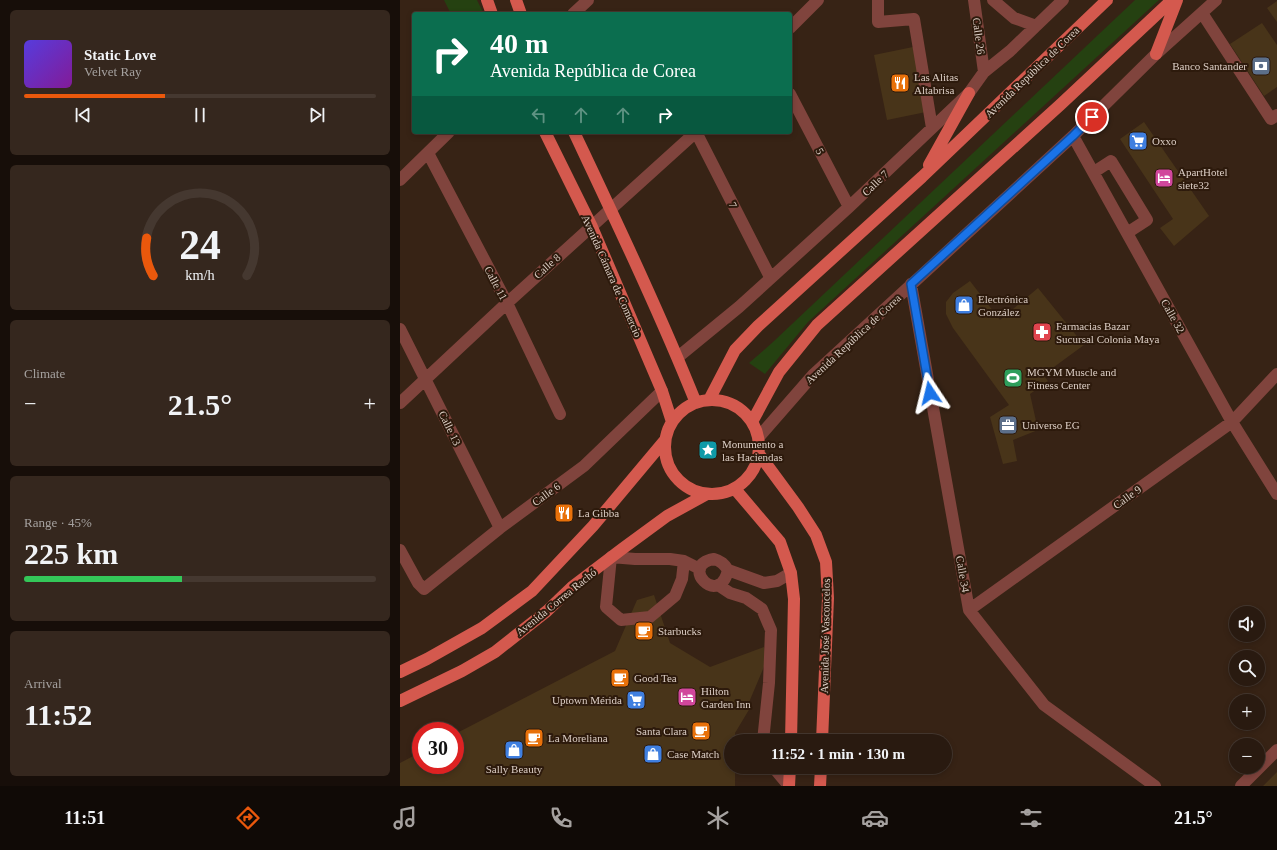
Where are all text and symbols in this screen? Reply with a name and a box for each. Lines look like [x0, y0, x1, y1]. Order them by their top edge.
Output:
street label: Calle 26 [970, 17, 988, 56]
street label: Avenida República de Corea [983, 24, 1082, 120]
icon: right [424, 28, 476, 80]
text: 40 m [490, 28, 548, 59]
text: Static Love [84, 47, 156, 63]
bank icon: Banco Santander [1250, 55, 1272, 77]
place label: Banco Santander [1172, 60, 1247, 72]
text: Avenida República de Corea [490, 61, 696, 81]
text: Velvet Ray [84, 64, 141, 79]
place label: Las Alitas Altabrisa [914, 71, 958, 96]
restaurant icon: Las Alitas Altabrisa [889, 72, 911, 94]
pin [1075, 100, 1109, 134]
icon: previous [72, 104, 94, 126]
icon: pause [189, 104, 211, 126]
icon: next [306, 104, 328, 126]
icon: left [528, 104, 550, 126]
icon: ahead [570, 104, 592, 126]
icon: ahead [612, 104, 634, 126]
icon: right [654, 104, 676, 126]
icon: arrive [1081, 106, 1103, 128]
supermarket icon: Oxxo [1127, 130, 1149, 152]
place label: Oxxo [1152, 135, 1177, 147]
street label: 5 [813, 146, 827, 157]
place label: ApartHotel siete32 [1178, 166, 1227, 191]
street label: Calle 7 [860, 167, 891, 198]
hotel icon: ApartHotel siete32 [1153, 167, 1175, 189]
street label: 7 [726, 200, 740, 211]
street label: Avenida Cámara de Comercio [580, 213, 645, 339]
text: 24 [179, 222, 221, 268]
street label: Calle 8 [531, 251, 563, 281]
street label: Calle 11 [482, 264, 510, 302]
text: km/h [185, 266, 215, 282]
street label: Avenida República de Corea [803, 292, 903, 386]
place label: Electrónica González [978, 293, 1028, 318]
shop icon: Electrónica González [953, 294, 975, 316]
street label: Calle 32 [1159, 297, 1187, 335]
place label: Farmacias Bazar Sucursal Colonia Maya [1056, 320, 1159, 345]
pharmacy icon: Farmacias Bazar Sucursal Colonia Maya [1031, 321, 1053, 343]
text: Climate [24, 366, 65, 381]
place label: MGYM Muscle and Fitness Center [1027, 366, 1117, 391]
sports icon: MGYM Muscle and Fitness Center [1002, 367, 1024, 389]
position arrow [909, 372, 951, 414]
text: 21.5° [168, 388, 232, 421]
text: − [24, 391, 36, 416]
text: + [364, 391, 376, 416]
street label: Calle 13 [437, 409, 464, 448]
office icon: Universo EG [997, 414, 1019, 436]
place label: Universo EG [1022, 419, 1080, 431]
place label: Monumento a las Haciendas [722, 438, 784, 463]
place icon: Monumento a las Haciendas [697, 439, 719, 461]
street label: Calle 6 [530, 480, 563, 508]
street label: Calle 9 [1111, 483, 1144, 511]
restaurant icon: La Gibba [553, 502, 575, 524]
place label: La Gibba [578, 507, 619, 519]
text: Range · 45% [24, 515, 92, 530]
text: 225 km [24, 537, 118, 570]
street label: Calle 34 [954, 555, 972, 594]
street label: Avenida Correa Rachó [513, 566, 599, 638]
street label: Avenida José Vasconcelos [818, 578, 832, 694]
map controls [1229, 606, 1265, 774]
button: sound [1229, 606, 1265, 642]
cafe icon: Starbucks [633, 620, 655, 642]
place label: Starbucks [658, 625, 701, 637]
button: search [1229, 650, 1265, 686]
cafe icon: Good Tea [609, 667, 631, 689]
place label: Good Tea [634, 672, 677, 684]
text: Arrival [24, 676, 62, 691]
place label: Hilton Garden Inn [701, 685, 751, 710]
hotel icon: Hilton Garden Inn [676, 686, 698, 708]
supermarket icon: Uptown Mérida [625, 689, 647, 711]
place label: Uptown Mérida [552, 694, 622, 706]
button: + [1229, 694, 1265, 730]
text: 11:52 [24, 698, 92, 731]
cafe icon: Santa Clara [690, 720, 712, 742]
speed limit sign: 30 [412, 722, 464, 774]
place label: Santa Clara [636, 725, 687, 737]
cafe icon: La Moreliana [523, 727, 545, 749]
place label: La Moreliana [548, 732, 608, 744]
button: − [1229, 738, 1265, 774]
shop icon: Sally Beauty [503, 739, 525, 761]
shop icon: Case Match [642, 743, 664, 765]
text: 11:52 · 1 min · 130 m [771, 746, 905, 762]
place label: Case Match [667, 748, 720, 760]
place label: Sally Beauty [486, 763, 543, 775]
icon: directions [234, 804, 262, 832]
icon: music [391, 804, 419, 832]
icon: phone [547, 804, 575, 832]
icon: climate [704, 804, 732, 832]
icon: car [861, 804, 889, 832]
icon: filters [1017, 804, 1045, 832]
text: 11:51 [64, 808, 105, 828]
text: 21.5° [1174, 808, 1213, 828]

